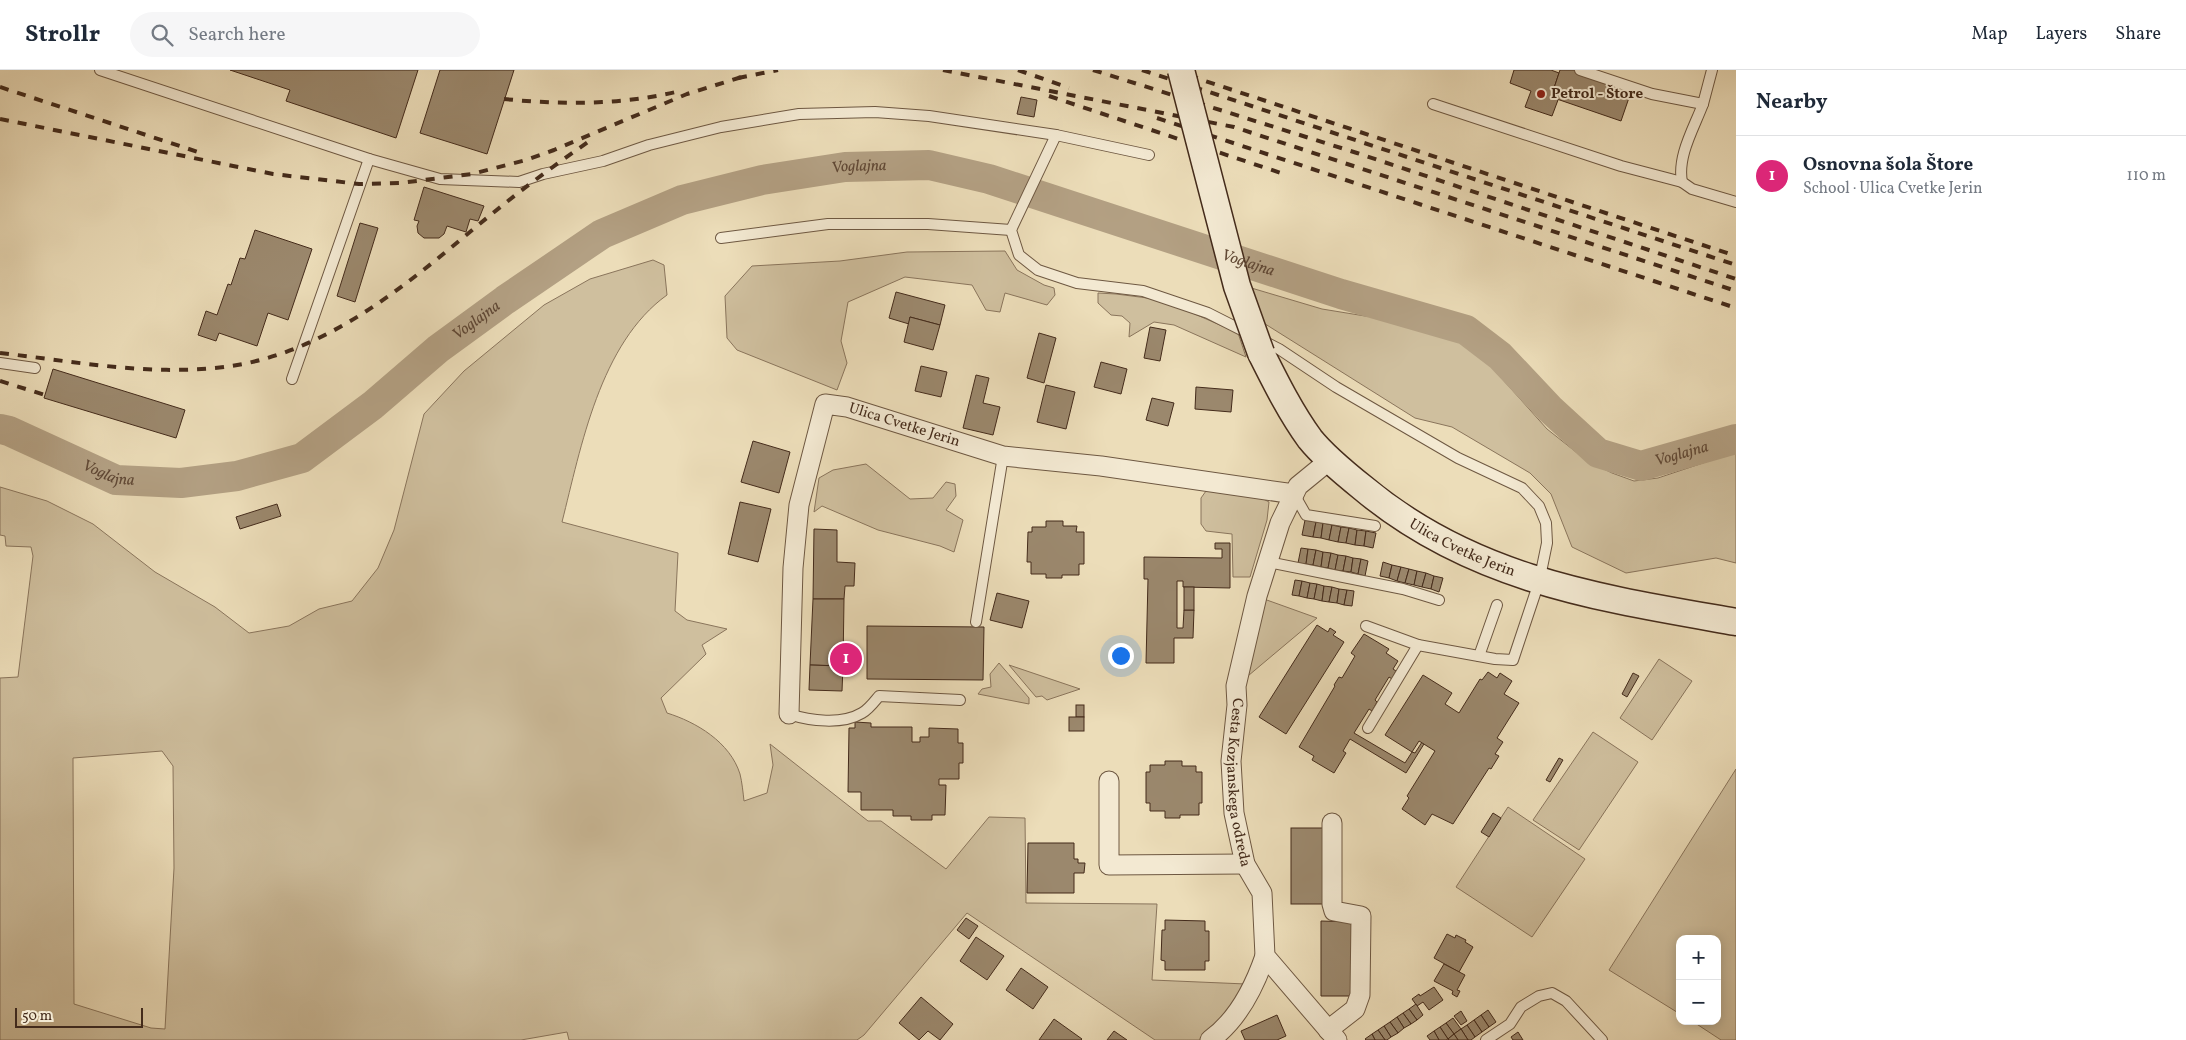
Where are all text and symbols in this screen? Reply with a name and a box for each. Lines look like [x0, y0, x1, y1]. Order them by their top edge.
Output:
search box [130, 12, 480, 57]
text: Strollr [25, 18, 100, 52]
icon: search [148, 21, 176, 49]
text: Search here [188, 22, 286, 48]
text: Map [1971, 22, 2007, 47]
text: Layers [2035, 22, 2087, 47]
text: Share [2115, 22, 2161, 47]
place label: Petrol - Štore [1551, 84, 1643, 105]
marker: Petrol - Štore [1535, 88, 1547, 100]
text: Nearby [1756, 88, 1827, 117]
text: Osnovna šola Štore [1803, 152, 1973, 178]
water label: Voglajna [830, 155, 887, 180]
text: 1 [1769, 165, 1775, 187]
text: 110 m [2127, 165, 2166, 187]
text: School · Ulica Cvetke Jerin [1803, 178, 1983, 200]
water label: Voglajna [1218, 245, 1278, 283]
water label: Voglajna [448, 295, 506, 346]
street label: Ulica Cvetke Jerin [846, 398, 963, 452]
water label: Voglajna [1652, 436, 1712, 473]
water label: Voglajna [78, 455, 135, 492]
street label: Ulica Cvetke Jerin [1405, 514, 1518, 582]
pin: 1 [830, 640, 862, 678]
your location [1108, 643, 1134, 669]
street label: Cesta Kozjanskega odreda [1220, 697, 1256, 869]
map controls [1676, 935, 1721, 1025]
button: + [1676, 935, 1721, 980]
button: − [1676, 980, 1721, 1025]
scale bar [15, 1005, 142, 1028]
text: 50 m [22, 1007, 52, 1026]

